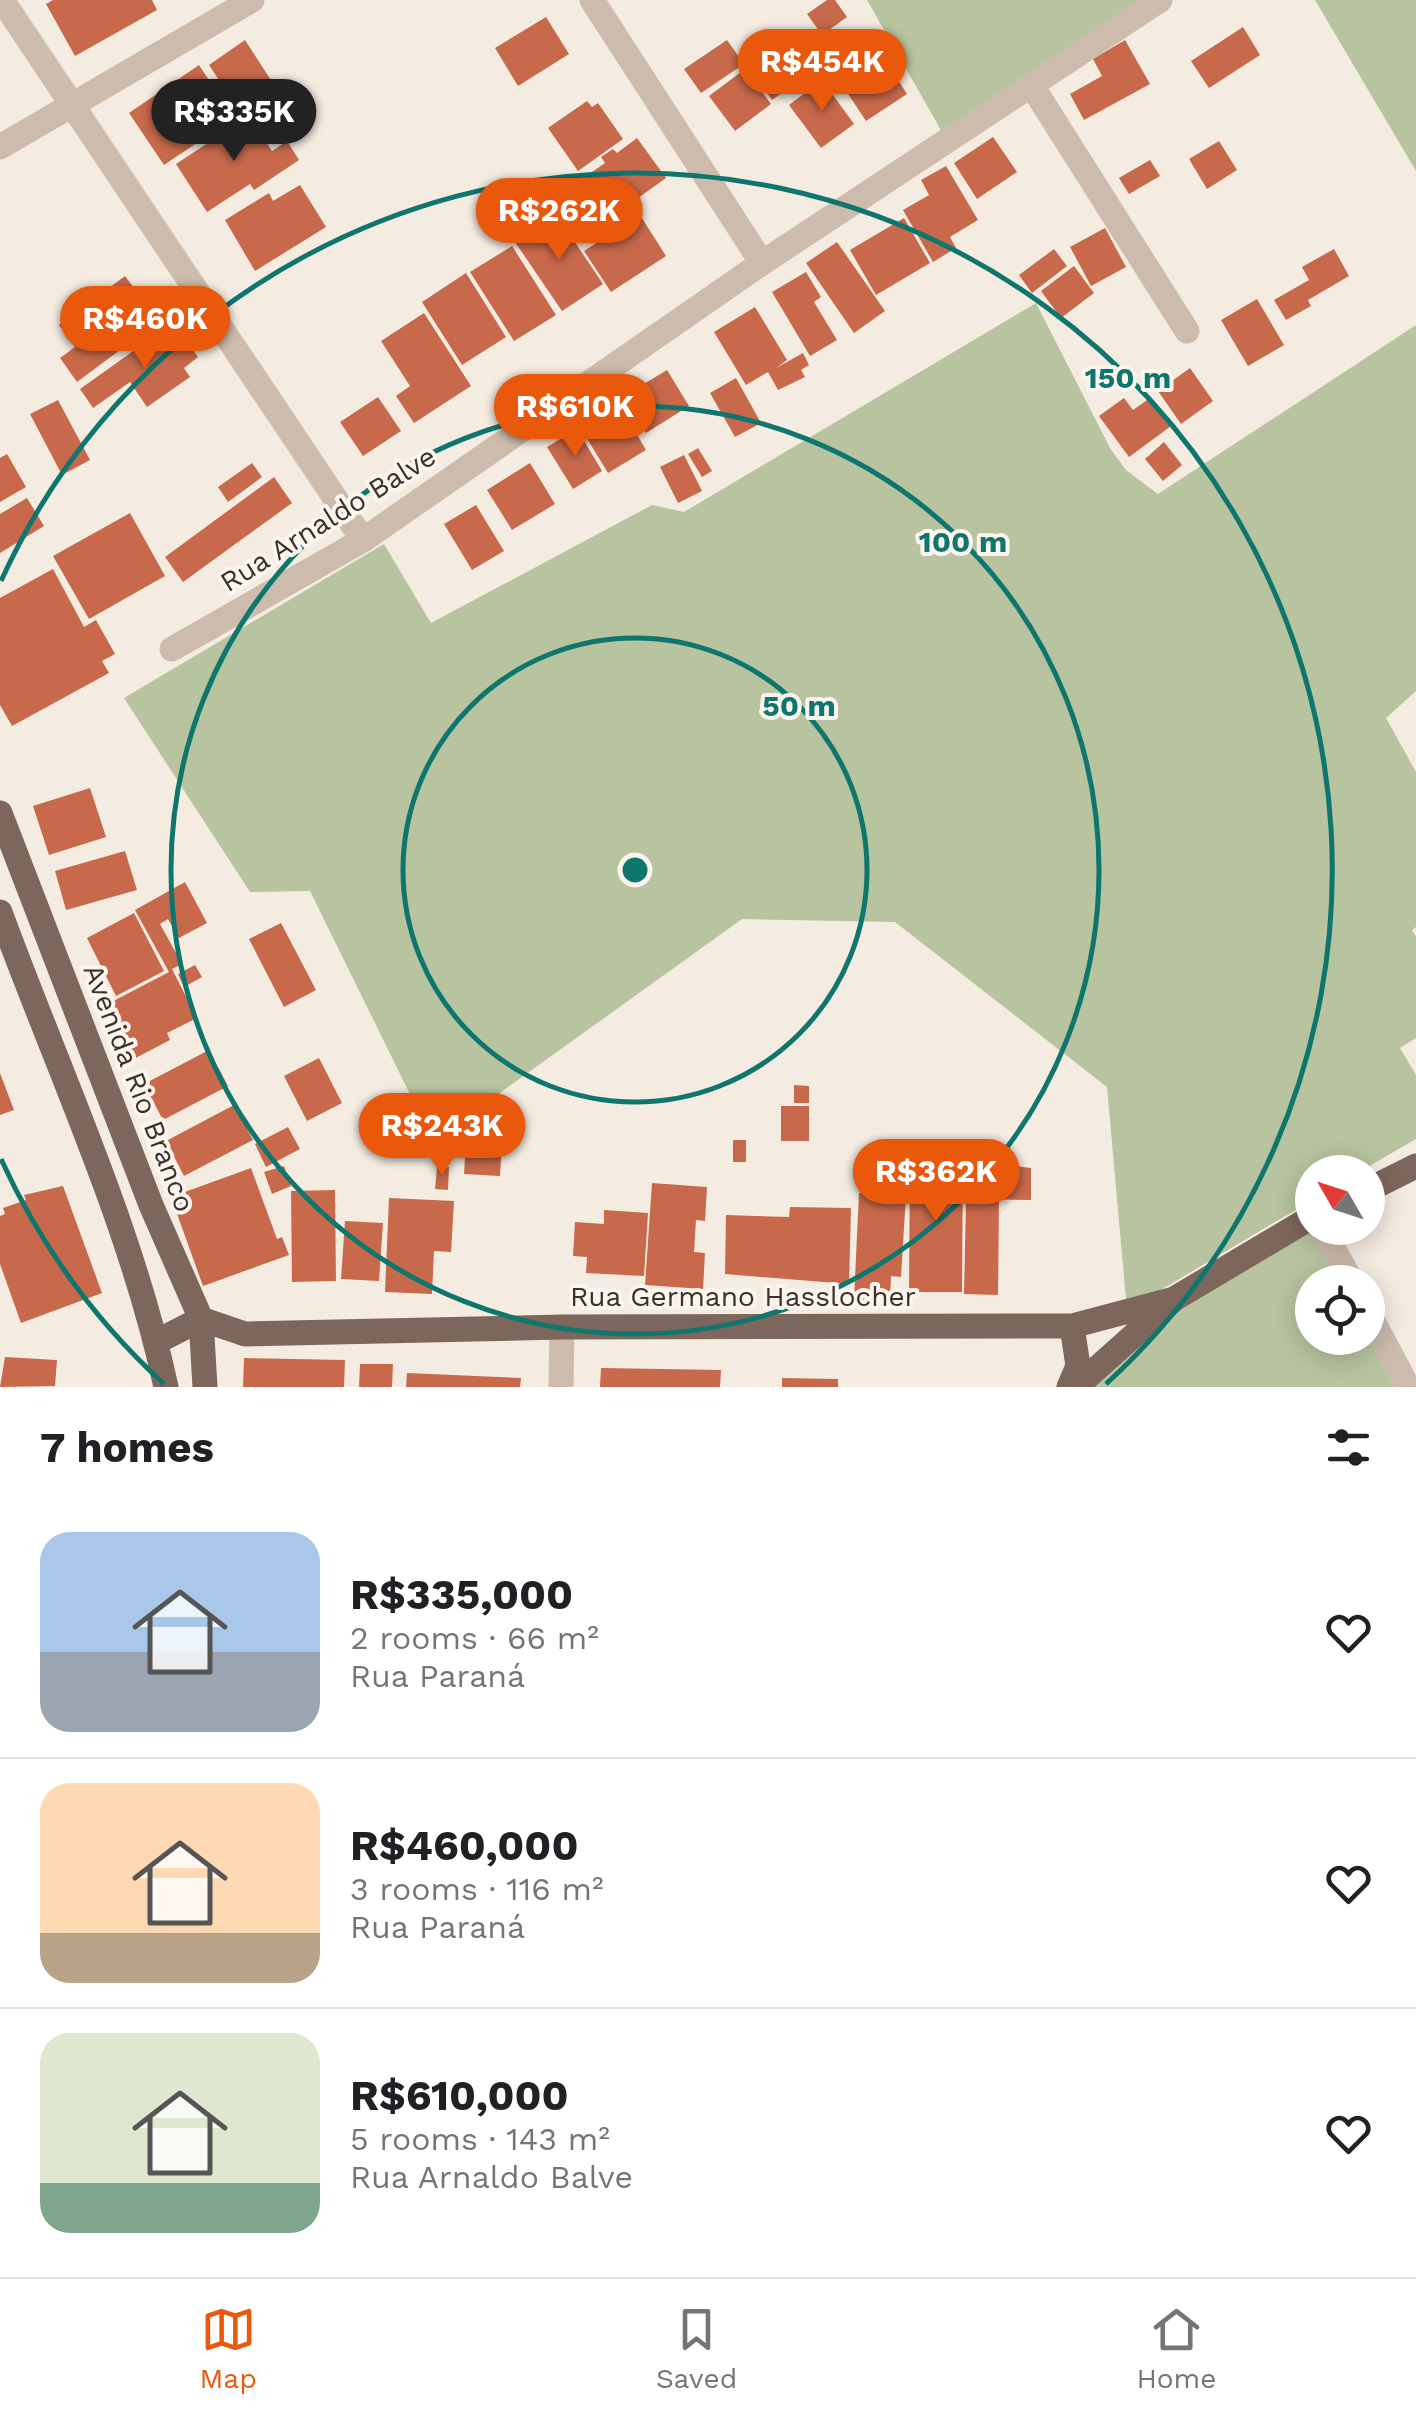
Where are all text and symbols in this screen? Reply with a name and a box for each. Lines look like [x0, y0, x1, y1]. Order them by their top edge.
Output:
pin: R$454K [741, 29, 903, 114]
text: R$454K [760, 42, 884, 80]
pin: R$335K [153, 79, 315, 164]
text: R$335K [173, 92, 295, 130]
pin: R$262K [478, 178, 640, 263]
text: R$262K [498, 191, 620, 229]
pin: R$460K [64, 286, 226, 371]
text: R$460K [82, 299, 208, 337]
text: 150 m [1085, 360, 1171, 395]
pin: R$610K [494, 374, 656, 459]
text: R$610K [516, 387, 634, 425]
street label: Rua Arnaldo Balve [214, 439, 442, 599]
text: 100 m [919, 524, 1007, 559]
text: 50 m [762, 688, 836, 723]
centre of rings [617, 852, 653, 888]
street label: Avenida Rio Branco [77, 959, 201, 1217]
pin: R$243K [361, 1093, 523, 1178]
text: R$243K [380, 1106, 504, 1144]
pin: R$362K [855, 1139, 1017, 1224]
text: R$362K [875, 1152, 997, 1190]
north arrow [1295, 1155, 1385, 1245]
map controls [1295, 1155, 1385, 1355]
button: locate [1295, 1265, 1385, 1355]
street label: Rua Germano Hasslocher [570, 1280, 916, 1313]
icon: filters [1321, 1420, 1376, 1475]
text: 7 homes [40, 1423, 214, 1472]
text: R$335,000 [350, 1570, 573, 1619]
icon: home [120, 1572, 240, 1692]
icon: heart [1321, 1605, 1376, 1660]
text: 2 rooms · 66 m² [350, 1619, 599, 1657]
text: Rua Paraná [350, 1657, 525, 1695]
text: R$460,000 [350, 1821, 578, 1870]
icon: home [120, 1823, 240, 1943]
icon: heart [1321, 1856, 1376, 1911]
text: 3 rooms · 116 m² [350, 1870, 604, 1908]
text: Rua Paraná [350, 1908, 525, 1946]
text: R$610,000 [350, 2071, 569, 2120]
icon: home [120, 2073, 240, 2193]
icon: heart [1321, 2106, 1376, 2161]
text: 5 rooms · 143 m² [350, 2120, 610, 2158]
text: Rua Arnaldo Balve [350, 2158, 633, 2196]
tab: Map [200, 2302, 257, 2395]
tab: Saved [656, 2302, 737, 2395]
tab: Home [1136, 2302, 1216, 2395]

